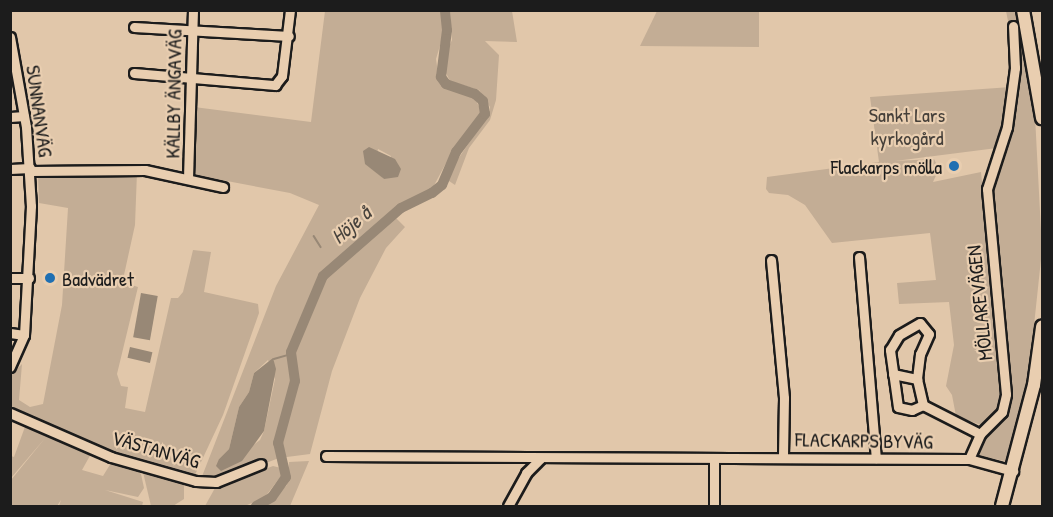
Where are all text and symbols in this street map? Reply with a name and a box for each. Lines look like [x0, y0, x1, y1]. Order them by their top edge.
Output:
street label: KÄLLBY ÄNGAVÄG [160, 29, 186, 159]
street label: SUNNANVÄG [22, 64, 58, 158]
park label: Sankt Lars kyrkogård [869, 103, 945, 150]
place label: Flackarps mölla [831, 154, 942, 178]
marker: Flackarps mölla [947, 159, 961, 173]
water label: Höje å [326, 201, 376, 249]
street label: MÖLLAREVÄGEN [961, 244, 997, 362]
place label: Badvädret [62, 266, 134, 290]
marker: Badvädret [43, 271, 57, 285]
street label: VÄSTANVÄG [109, 425, 203, 473]
street label: FLACKARPS BYVÄG [795, 427, 933, 453]

